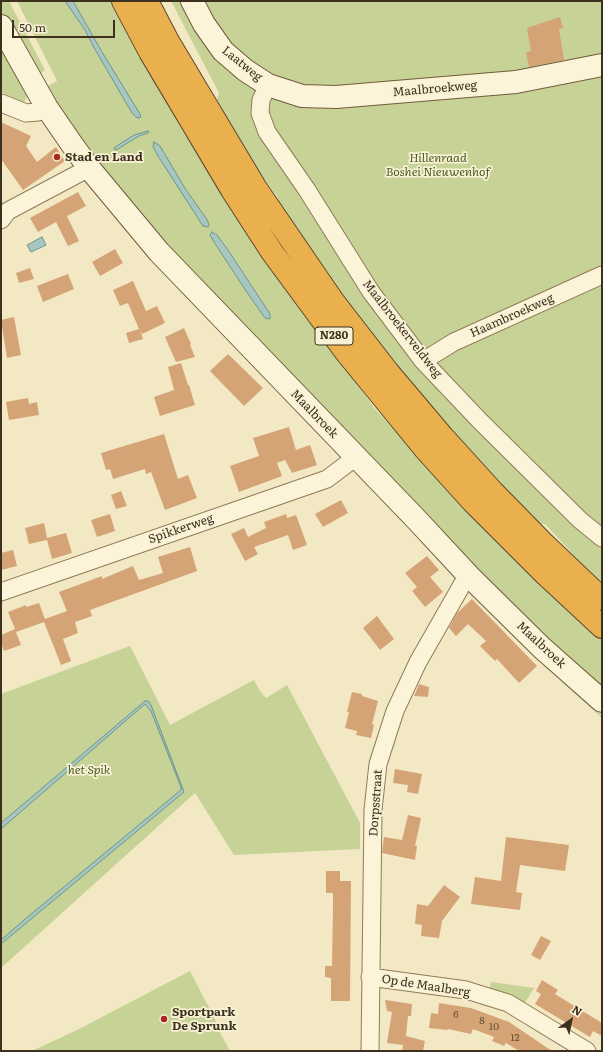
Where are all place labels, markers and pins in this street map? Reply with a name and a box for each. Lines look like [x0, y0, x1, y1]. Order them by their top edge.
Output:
place label: Stad en Land [65, 150, 143, 164]
marker: Stad en Land [52, 152, 62, 162]
place label: Sportpark De Sprunk [172, 1005, 237, 1033]
marker: Sportpark De Sprunk [159, 1014, 169, 1024]

